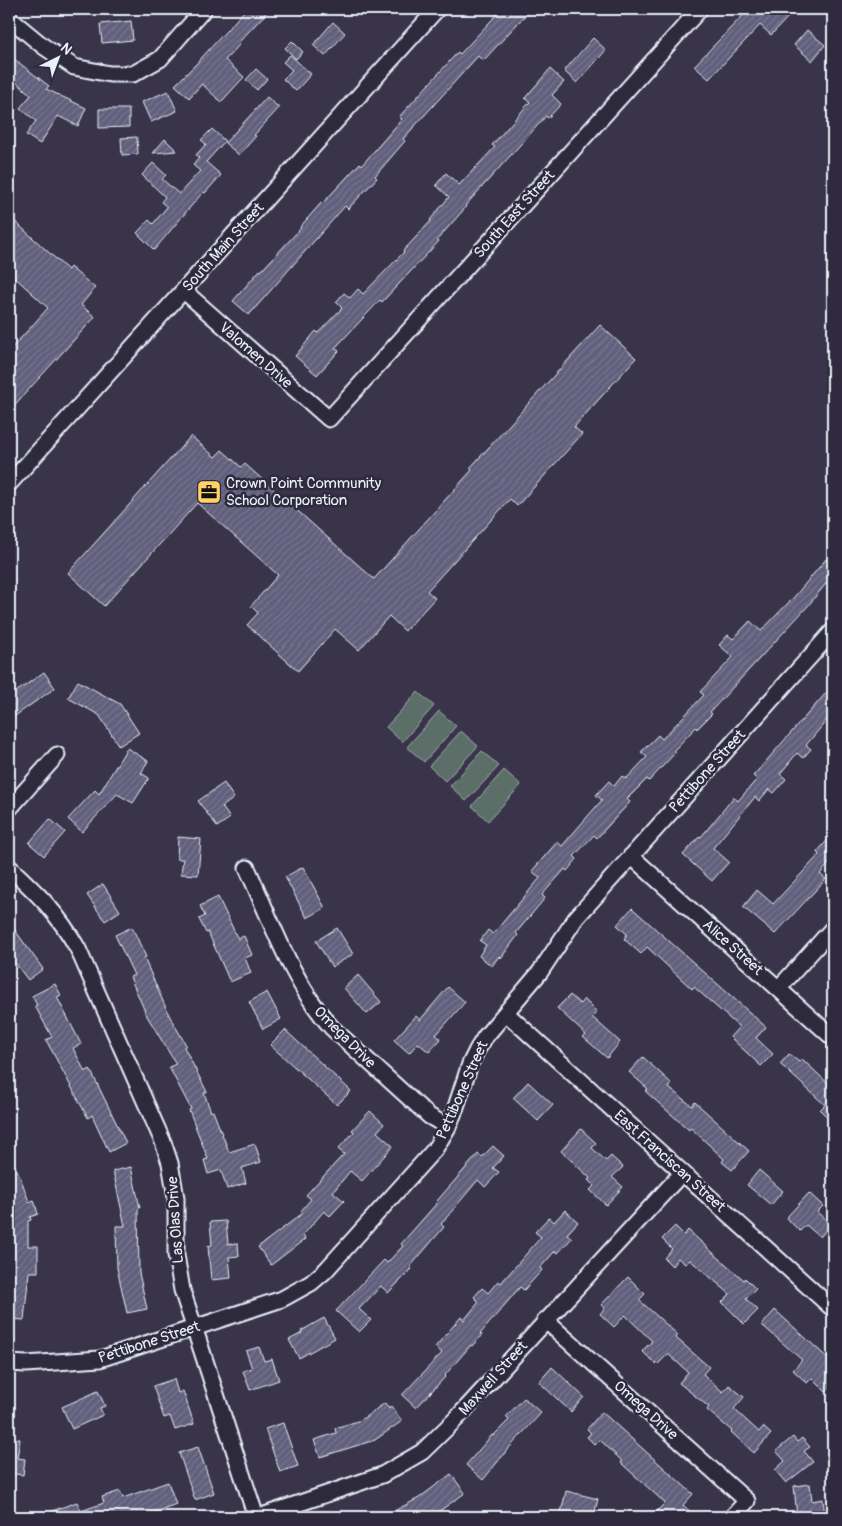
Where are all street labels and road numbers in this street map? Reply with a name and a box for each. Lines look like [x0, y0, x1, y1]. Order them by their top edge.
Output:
street label: South East Street [470, 166, 560, 262]
street label: South Main Street [178, 198, 269, 296]
street label: Valomen Drive [215, 318, 297, 393]
street label: Pettibone Street [665, 725, 750, 817]
street label: Alice Street [698, 915, 768, 980]
street label: Omega Drive [310, 1002, 380, 1073]
street label: Pettibone Street [432, 1037, 493, 1142]
street label: East Franciscan Street [610, 1106, 730, 1217]
street label: Las Olas Drive [163, 1175, 188, 1264]
street label: Pettibone Street [96, 1317, 203, 1368]
street label: Maxwell Street [455, 1336, 532, 1420]
street label: Omega Drive [610, 1377, 682, 1445]

